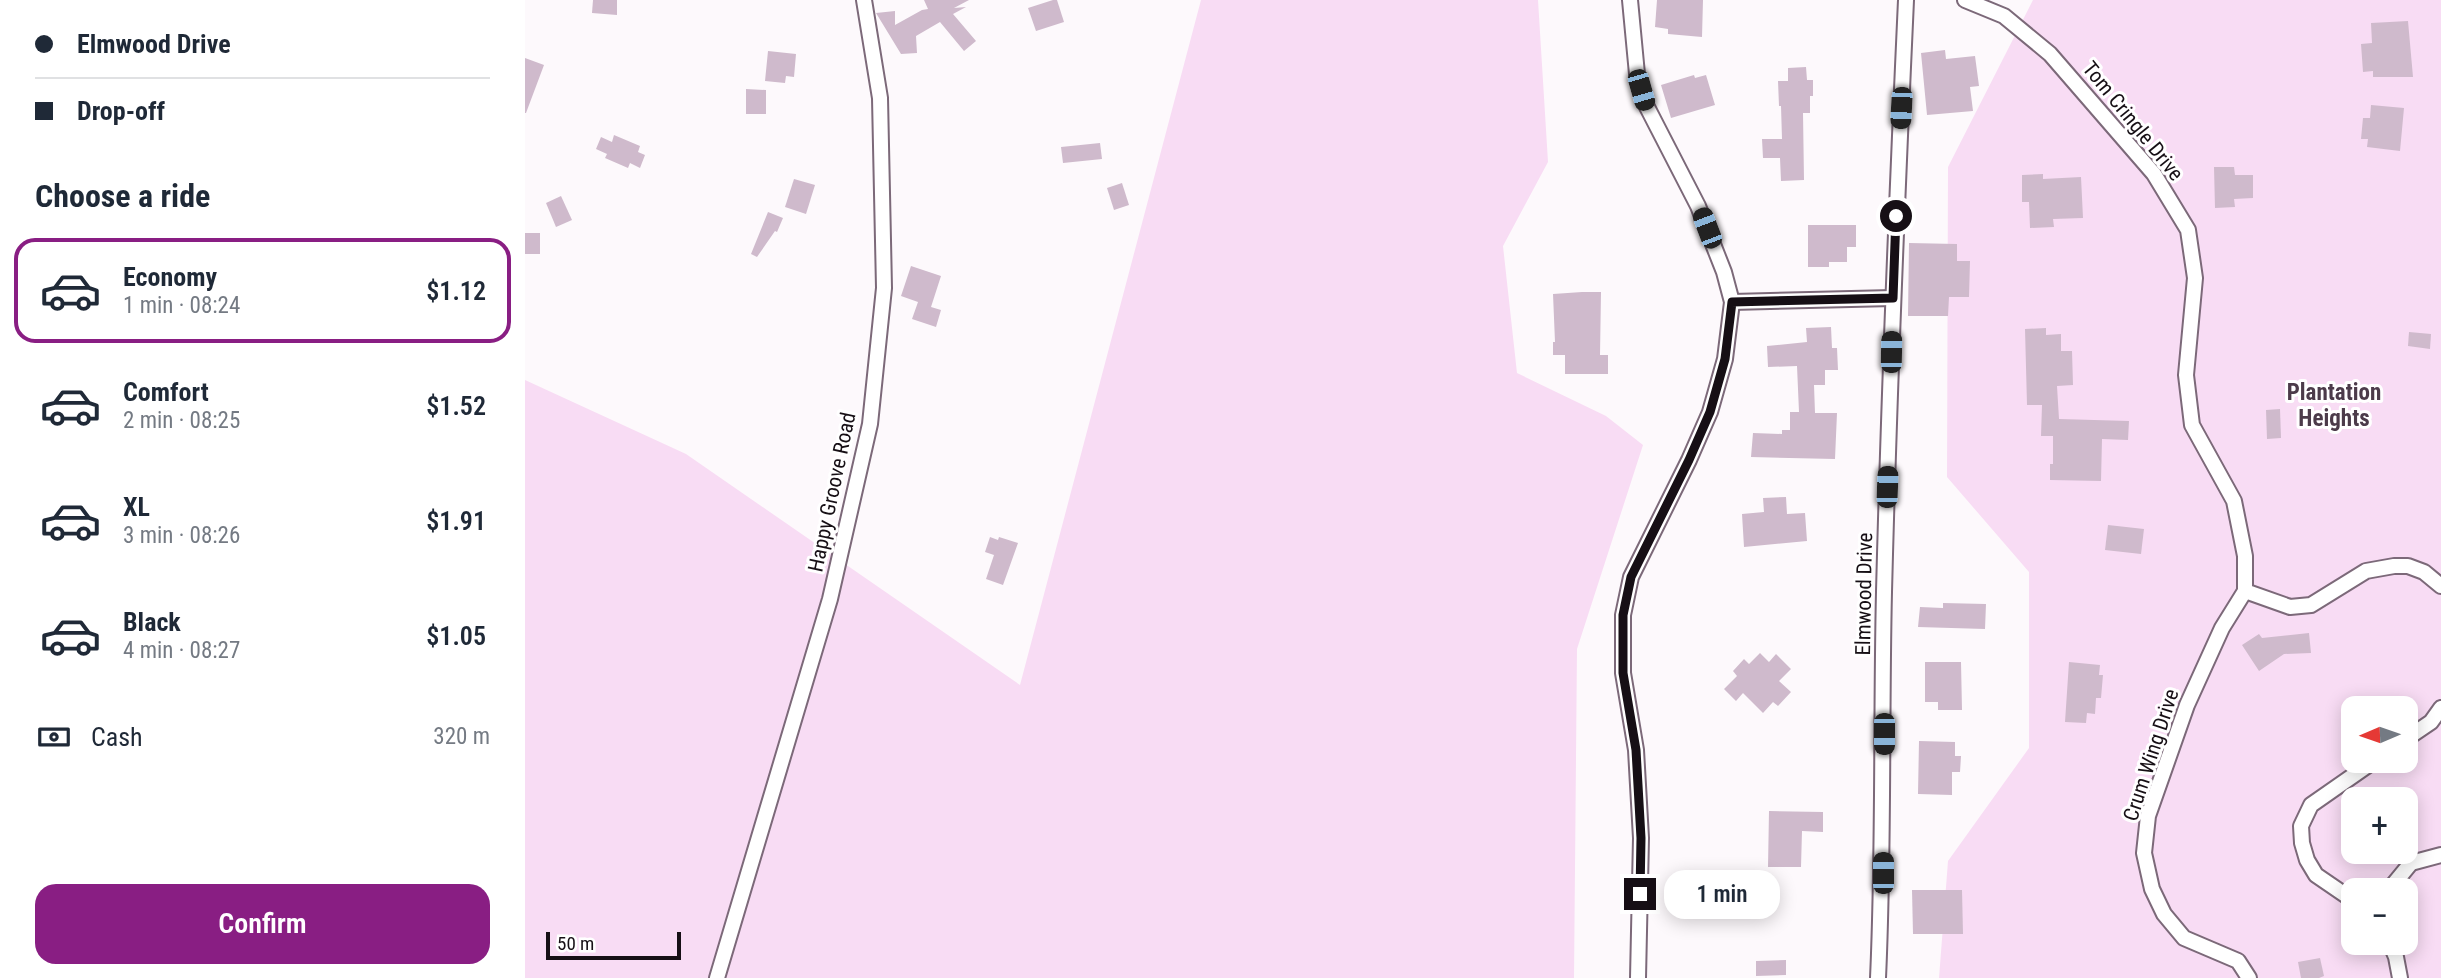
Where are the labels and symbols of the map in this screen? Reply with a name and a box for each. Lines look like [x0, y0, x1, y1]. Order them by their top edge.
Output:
street label: Tom Cringle Drive [2078, 57, 2188, 185]
car [1626, 67, 1657, 113]
car [1890, 86, 1913, 130]
route start [1880, 200, 1912, 232]
car [1690, 205, 1725, 251]
car [1881, 331, 1902, 373]
district label: Plantation Heights [2287, 379, 2381, 432]
street label: Happy Groove Road [803, 410, 861, 574]
car [1876, 466, 1899, 508]
street label: Elmwood Drive [1851, 532, 1877, 656]
street label: Crum Wing Drive [2118, 686, 2184, 824]
north arrow [2341, 696, 2419, 774]
car [1874, 713, 1895, 755]
car [1873, 852, 1894, 894]
callout: 1 min [1665, 870, 1780, 918]
route end [1624, 878, 1656, 910]
scale bar [546, 929, 681, 961]

